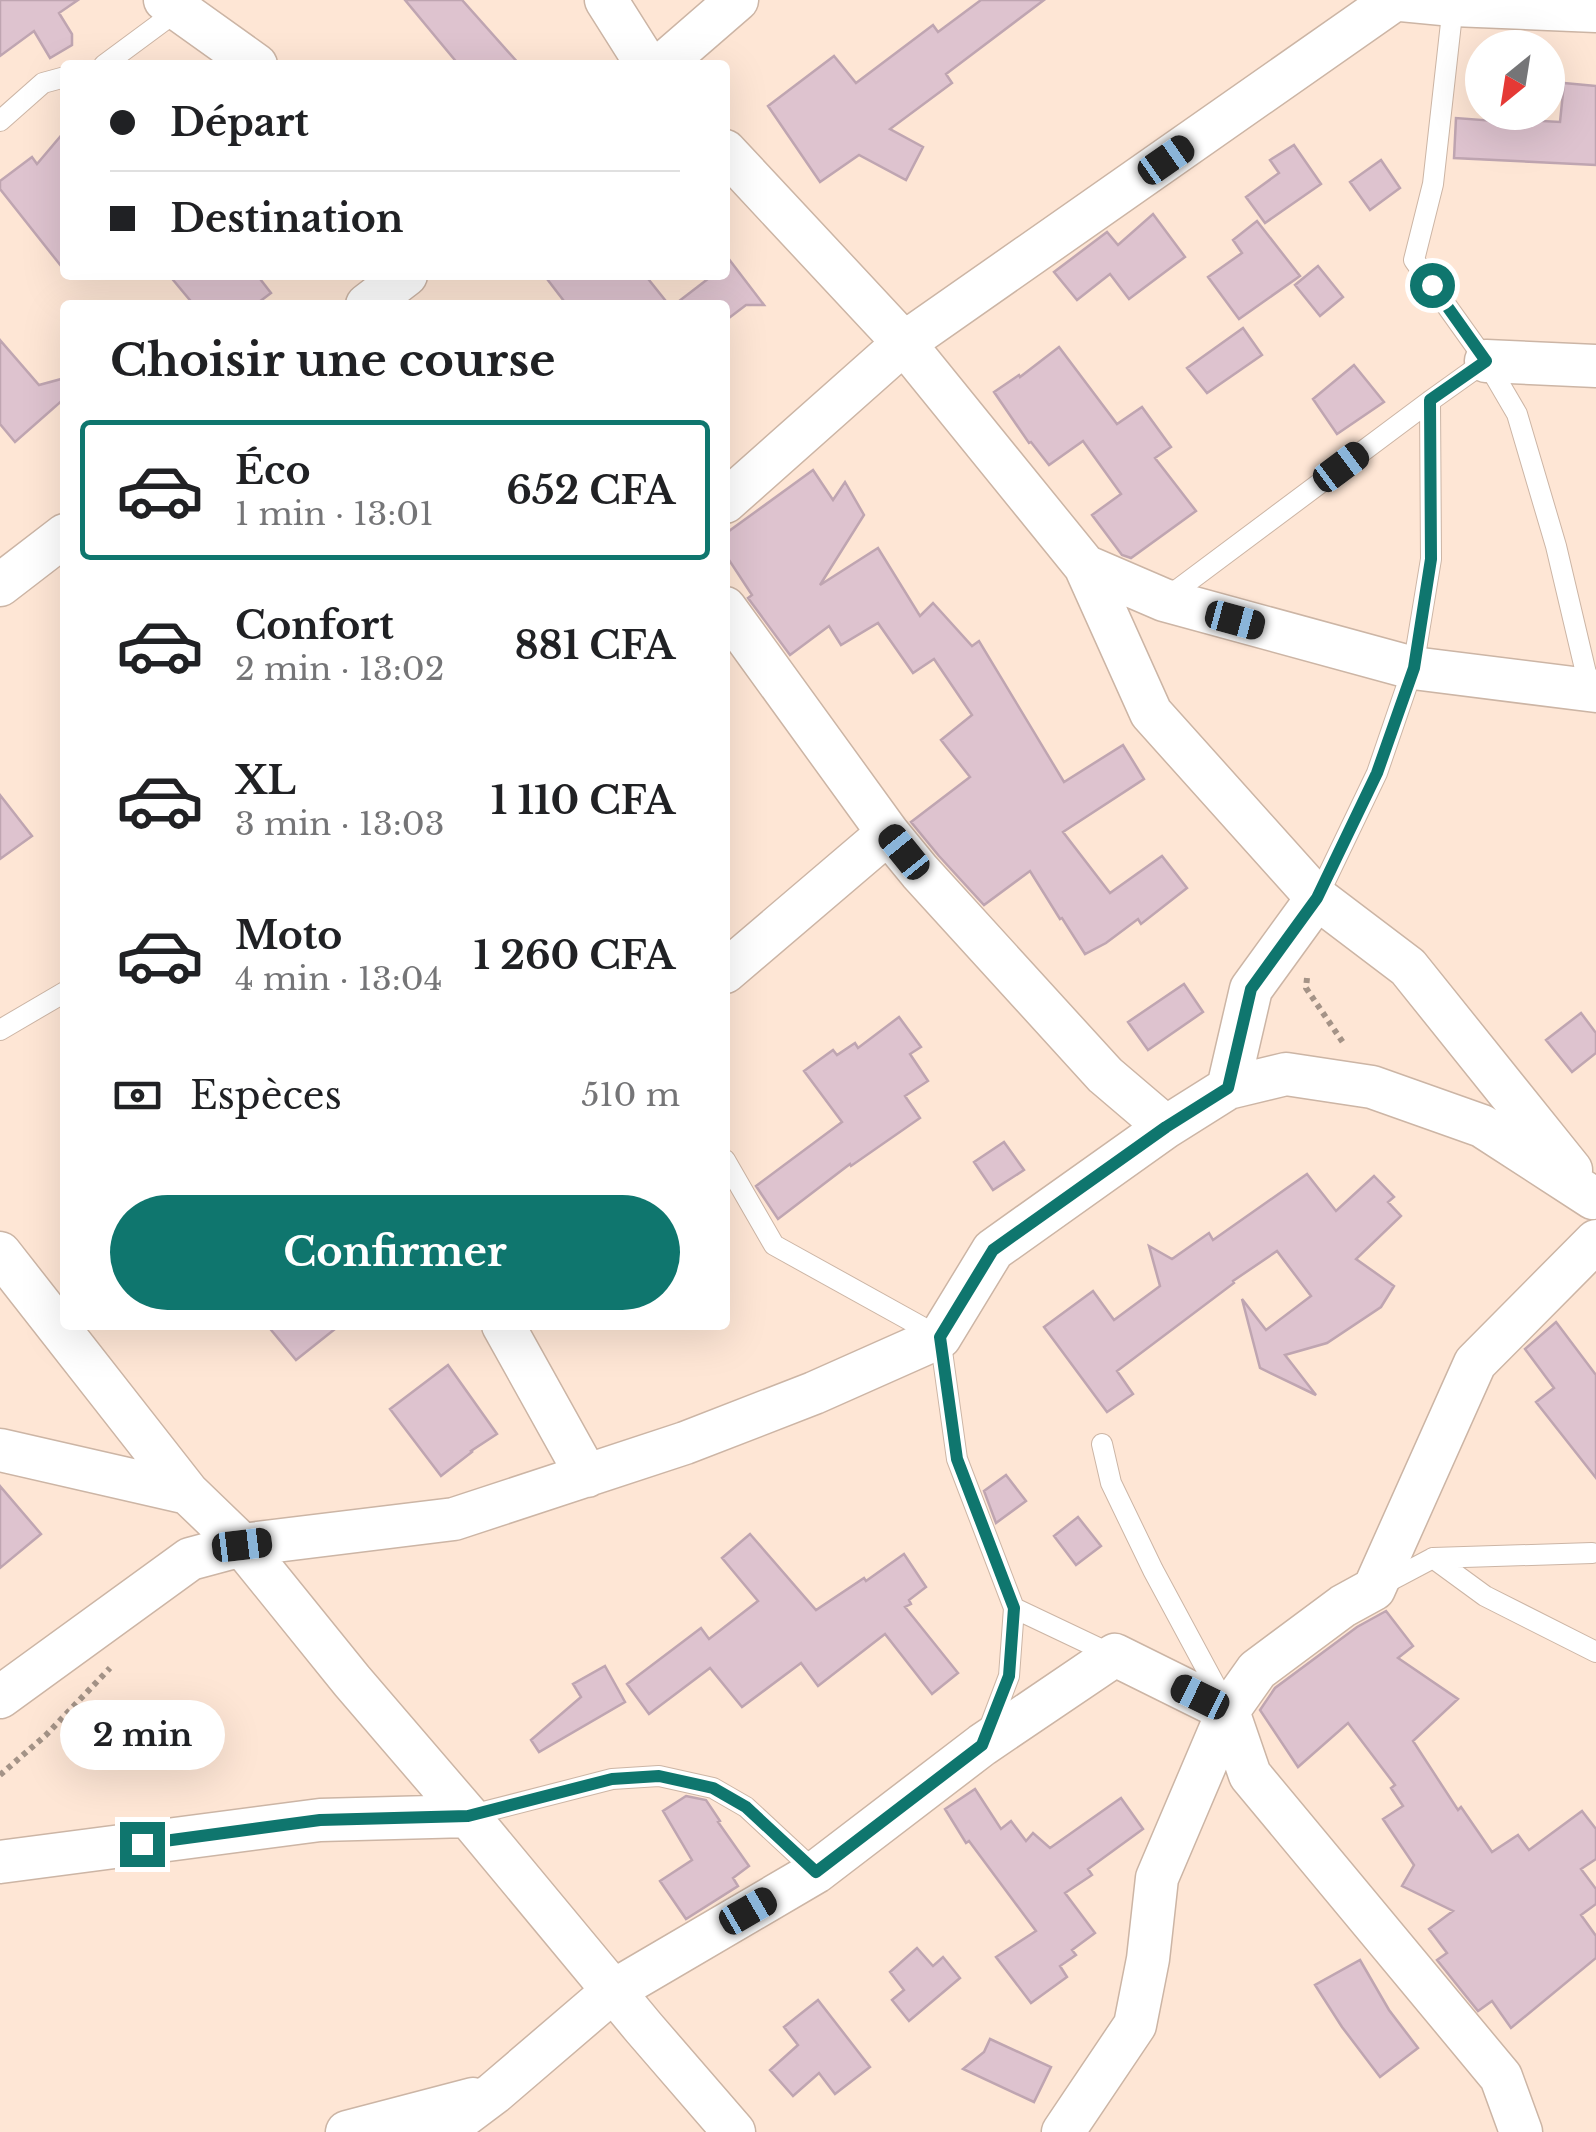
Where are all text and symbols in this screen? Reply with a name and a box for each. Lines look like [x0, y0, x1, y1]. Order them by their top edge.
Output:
north arrow [1465, 30, 1565, 130]
map controls [1465, 30, 1565, 130]
text: Départ [170, 99, 309, 146]
car [1133, 131, 1199, 189]
text: Destination [170, 195, 403, 242]
route start [1410, 263, 1455, 308]
text: Choisir une course [110, 332, 556, 388]
car [1308, 437, 1374, 497]
icon: car [115, 445, 205, 535]
text: Éco [235, 447, 311, 494]
text: 652 CFA [506, 467, 675, 514]
text: 1 min · 13:01 [235, 494, 433, 534]
car [1202, 598, 1268, 642]
icon: car [115, 600, 205, 690]
text: Confort [235, 602, 394, 649]
text: 881 CFA [514, 622, 675, 669]
text: 2 min · 13:02 [235, 649, 444, 689]
icon: car [115, 755, 205, 845]
text: XL [235, 757, 296, 804]
text: 1 110 CFA [491, 777, 675, 824]
text: 3 min · 13:03 [235, 804, 444, 844]
car [873, 819, 935, 885]
icon: car [115, 910, 205, 1000]
text: Moto [235, 912, 342, 959]
text: 1 260 CFA [474, 932, 675, 979]
text: 4 min · 13:04 [235, 959, 442, 999]
icon: cash [110, 1068, 165, 1123]
text: Espèces [190, 1072, 342, 1119]
text: 510 m [581, 1075, 680, 1115]
button: Confirmer [110, 1195, 680, 1310]
car [210, 1526, 274, 1564]
car [1166, 1670, 1234, 1724]
callout: 2 min [59, 1699, 224, 1769]
text: 2 min [93, 1715, 192, 1755]
route end [120, 1822, 165, 1867]
car [715, 1883, 781, 1939]

